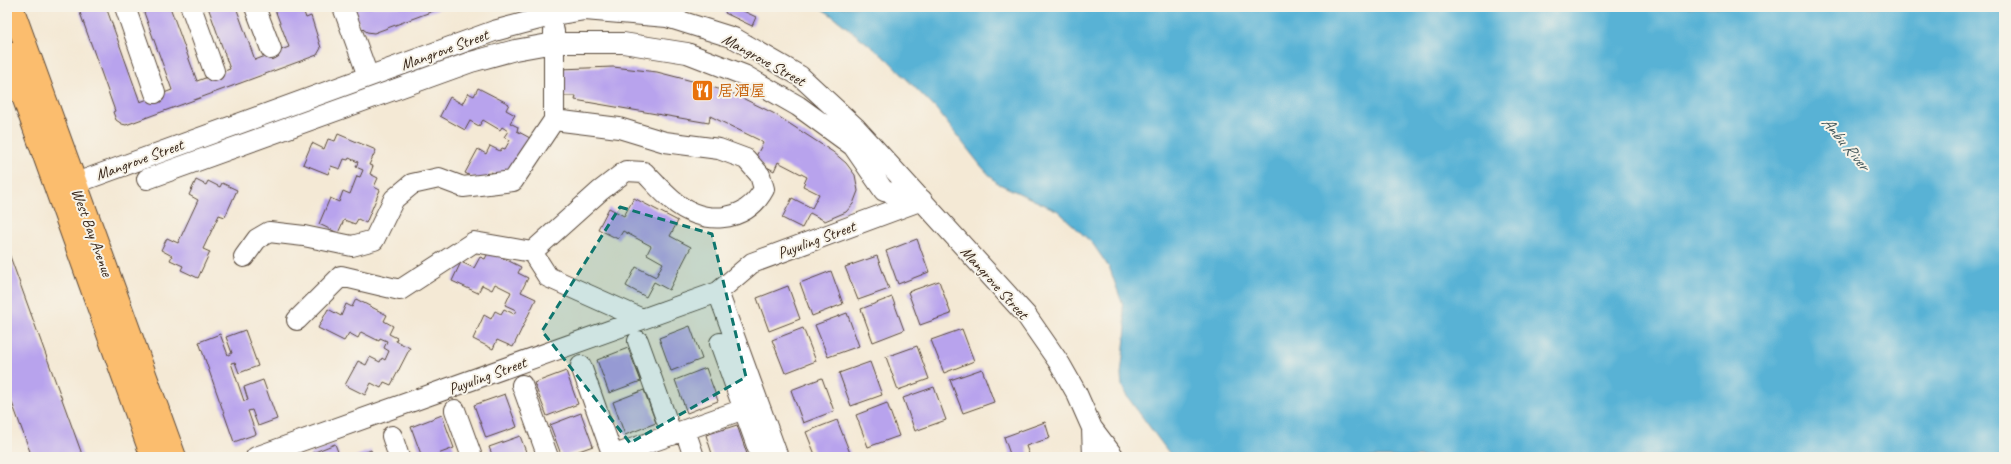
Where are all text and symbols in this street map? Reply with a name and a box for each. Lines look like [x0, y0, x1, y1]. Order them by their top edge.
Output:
street label: Mangrove Street [398, 24, 492, 75]
street label: Mangrove Street [719, 29, 810, 92]
restaurant icon: 居酒屋 [690, 77, 716, 103]
place label: 居酒屋 [718, 81, 766, 101]
water label: Anbu River [1817, 112, 1876, 177]
street label: Mangrove Street [93, 134, 187, 185]
street label: West Bay Avenue [67, 186, 118, 281]
street label: Puyuling Street [775, 216, 860, 263]
street label: Mangrove Street [956, 242, 1034, 325]
street label: Puyuling Street [446, 352, 531, 399]

